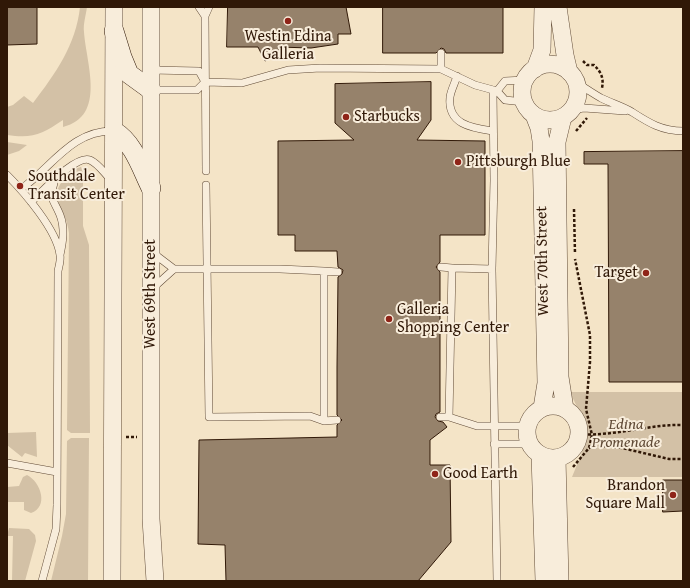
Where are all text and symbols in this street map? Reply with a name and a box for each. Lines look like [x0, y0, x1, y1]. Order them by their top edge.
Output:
marker: Westin Edina Galleria [283, 16, 293, 26]
place label: Westin Edina Galleria [244, 27, 332, 65]
place label: Starbucks [354, 107, 420, 127]
marker: Starbucks [341, 112, 351, 122]
place label: Pittsburgh Blue [466, 152, 570, 172]
marker: Pittsburgh Blue [453, 157, 463, 167]
place label: Southdale Transit Center [28, 167, 125, 205]
marker: Southdale Transit Center [15, 181, 25, 191]
street label: West 70th Street [532, 206, 554, 316]
street label: West 69th Street [141, 239, 161, 349]
place label: Target [594, 263, 638, 283]
marker: Target [641, 268, 651, 278]
place label: Galleria Shopping Center [397, 300, 509, 338]
marker: Galleria Shopping Center [384, 314, 394, 324]
park label: Edina Promenade [592, 415, 660, 453]
place label: Good Earth [443, 464, 518, 484]
marker: Good Earth [430, 469, 440, 479]
place label: Brandon Square Mall [586, 476, 665, 514]
marker: Brandon Square Mall [668, 490, 678, 500]

